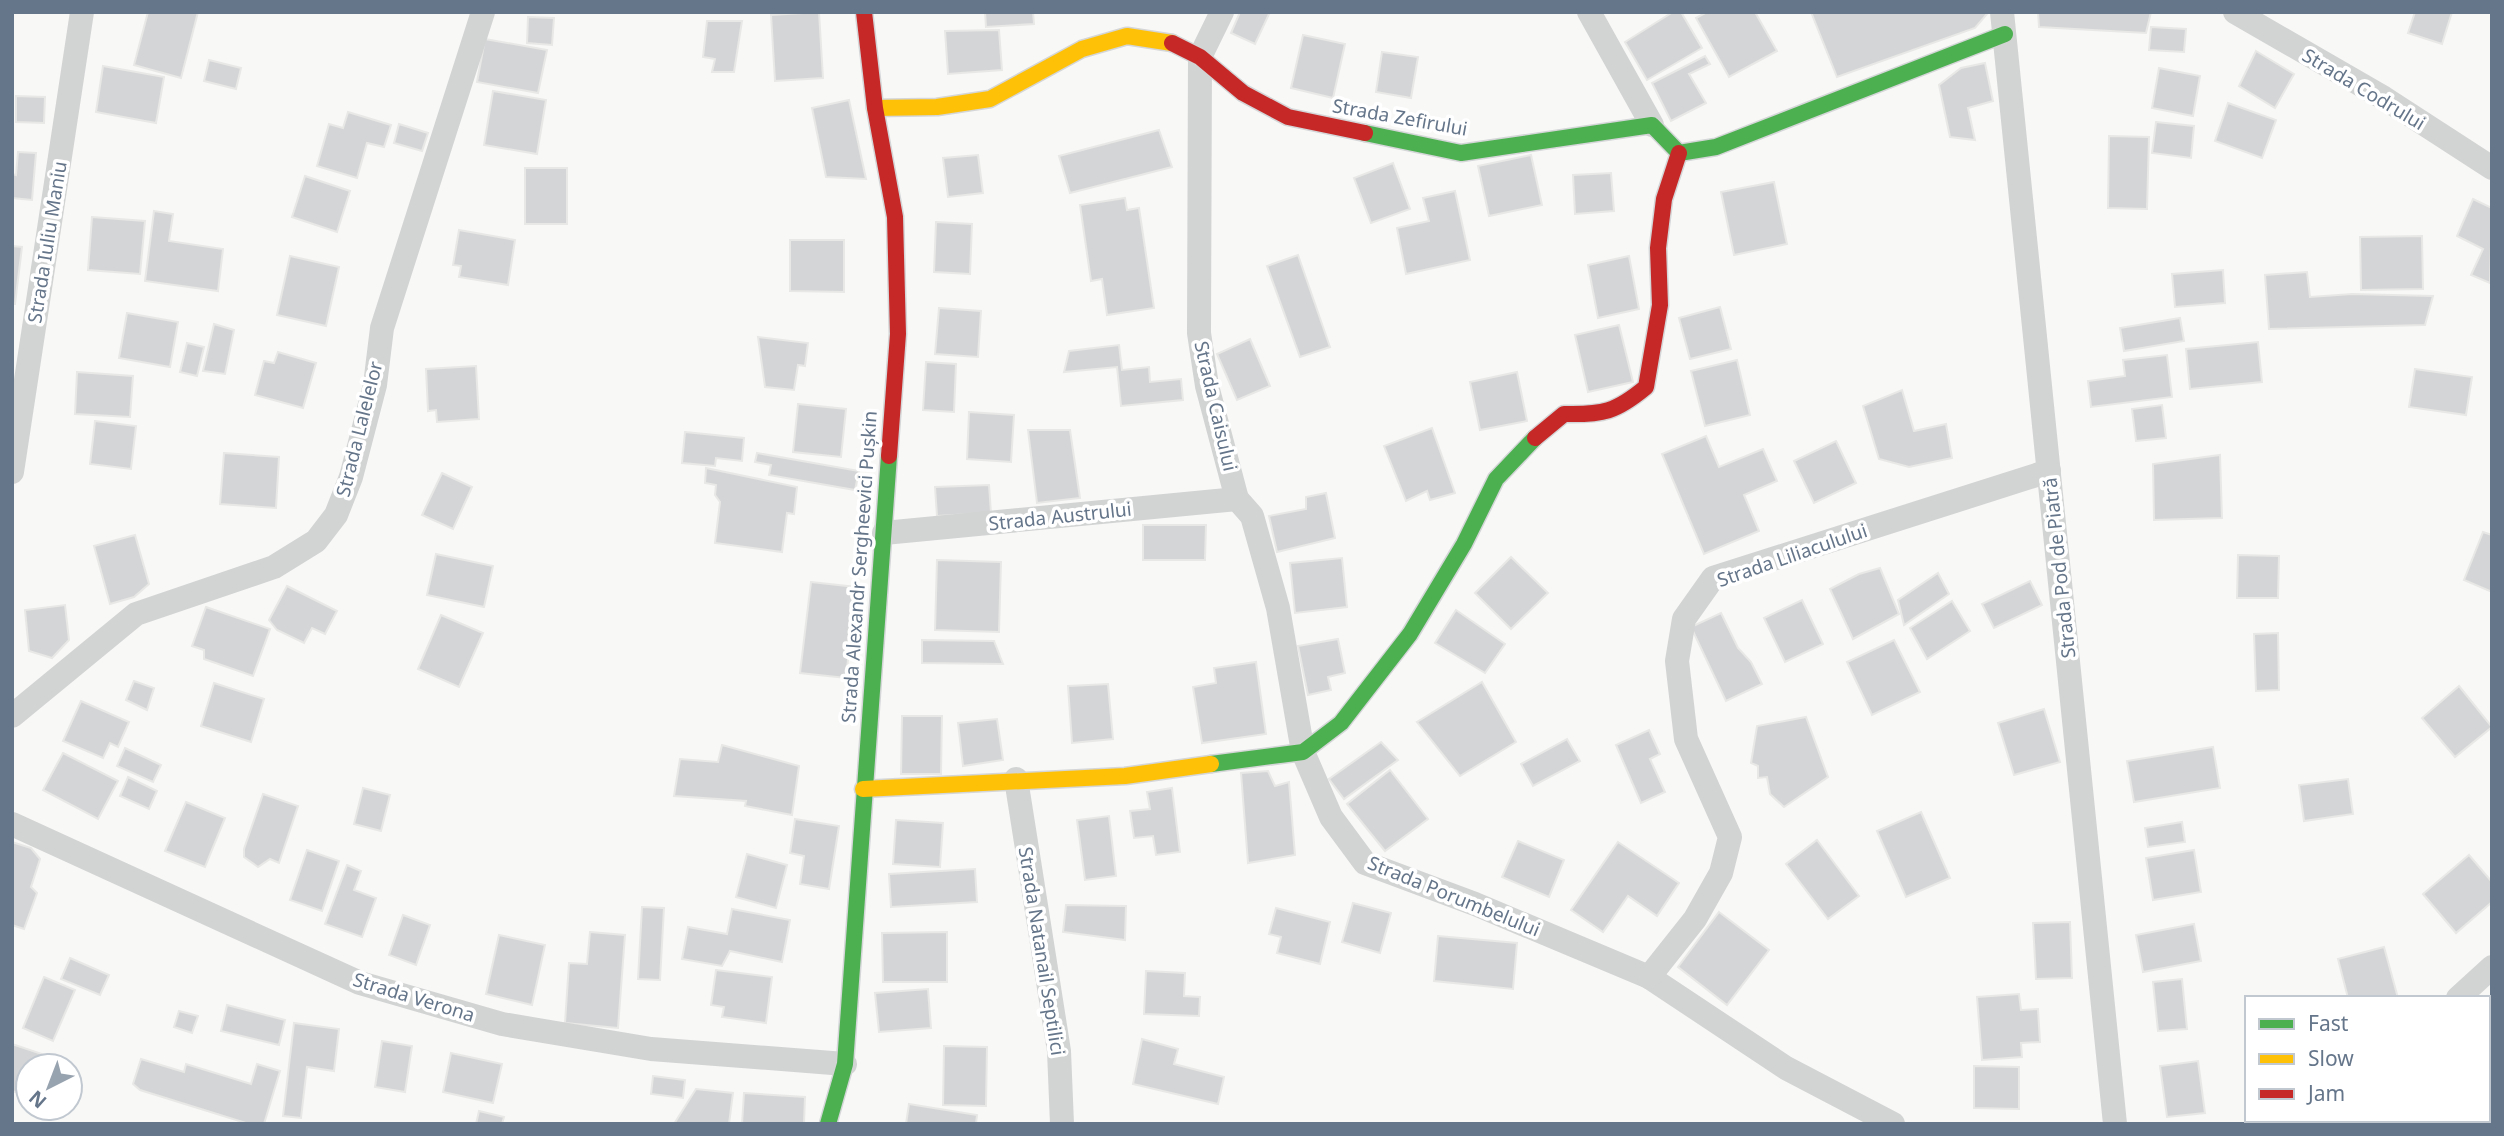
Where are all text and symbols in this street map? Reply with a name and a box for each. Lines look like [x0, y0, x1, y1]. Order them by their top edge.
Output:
street label: Strada Codrului [2298, 42, 2430, 136]
street label: Strada Zefirului [1330, 92, 1470, 142]
street label: Strada Iuliu Maniu [21, 159, 73, 325]
street label: Strada Caisului [1188, 338, 1244, 474]
street label: Strada Lalelelor [330, 358, 388, 499]
street label: Strada Alexandr Sergheevici Pușkin [835, 410, 883, 724]
street label: Strada Pod de Piatră [2037, 476, 2081, 660]
street label: Strada Austrului [987, 496, 1133, 536]
street label: Strada Liliaculului [1714, 517, 1870, 593]
street label: Strada Natanail Septilici [1013, 845, 1071, 1057]
street label: Strada Porumbelului [1364, 850, 1544, 942]
street label: Strada Verona [350, 966, 478, 1028]
legend [2245, 996, 2490, 1122]
text: Fast [2308, 1009, 2349, 1037]
text: Slow [2308, 1044, 2354, 1072]
north arrow [14, 1052, 84, 1122]
text: Jam [2306, 1079, 2345, 1107]
text: N [23, 1085, 52, 1114]

